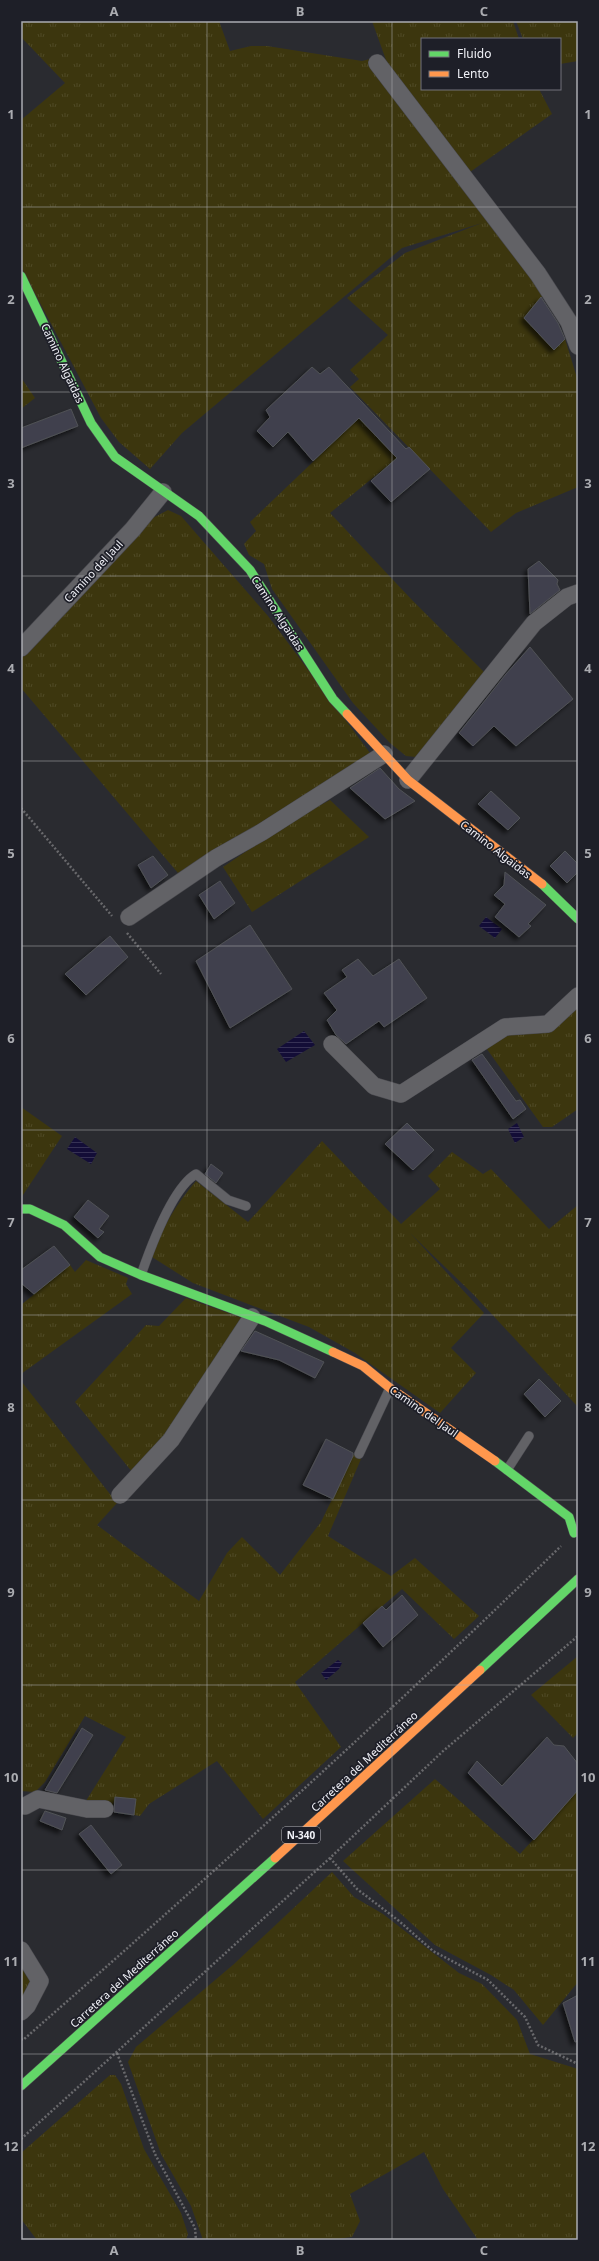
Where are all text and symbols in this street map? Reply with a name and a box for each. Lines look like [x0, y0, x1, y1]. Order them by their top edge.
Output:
text: A [110, 2, 119, 20]
text: B [296, 2, 304, 20]
text: C [480, 2, 488, 20]
legend [421, 38, 561, 90]
text: Fluido [457, 45, 491, 62]
text: Lento [457, 65, 489, 82]
text: 1 [7, 105, 15, 123]
text: 1 [584, 105, 592, 123]
text: 2 [7, 290, 15, 308]
text: 2 [584, 290, 592, 308]
street label: Camino Algaidas [38, 321, 88, 405]
text: 3 [7, 474, 15, 492]
text: 3 [584, 474, 592, 492]
street label: Camino del Jaul [60, 537, 126, 605]
street label: Camino Algaidas [248, 573, 308, 653]
text: 4 [7, 659, 15, 677]
text: 4 [584, 659, 592, 677]
street label: Camino Algaidas [457, 816, 535, 882]
text: 5 [7, 844, 15, 862]
text: 5 [584, 844, 592, 862]
text: 6 [7, 1029, 15, 1047]
text: 6 [584, 1029, 592, 1047]
text: 7 [7, 1213, 15, 1231]
text: 7 [584, 1213, 592, 1231]
street label: Camino del Jaul [387, 1382, 461, 1440]
text: 8 [7, 1398, 15, 1416]
text: 8 [584, 1398, 592, 1416]
text: 9 [7, 1583, 15, 1601]
text: 9 [584, 1583, 592, 1601]
street label: Carretera del Mediterráneo [307, 1707, 421, 1815]
text: 10 [4, 1768, 18, 1786]
text: 10 [581, 1768, 595, 1786]
road number: N-340 [282, 1827, 320, 1843]
street label: Carretera del Mediterráneo [67, 1925, 182, 2031]
text: 11 [4, 1952, 18, 1970]
text: 11 [581, 1952, 595, 1970]
text: 12 [4, 2137, 18, 2155]
text: 12 [581, 2137, 595, 2155]
text: A [110, 2241, 119, 2259]
text: B [296, 2241, 304, 2259]
text: C [480, 2241, 488, 2259]

